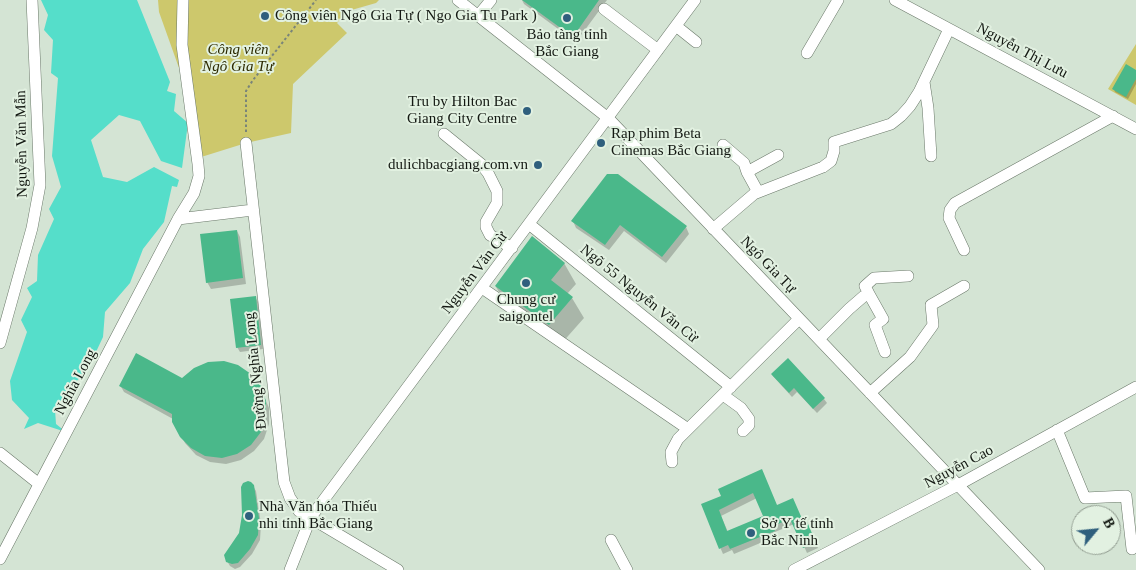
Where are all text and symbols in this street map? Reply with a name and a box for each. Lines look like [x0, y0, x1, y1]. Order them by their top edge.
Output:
place label: Công viên Ngô Gia Tự ( Ngo Gia Tu Park ) [275, 7, 537, 25]
marker: Công viên Ngô Gia Tự ( Ngo Gia Tu Park ) [259, 10, 271, 22]
marker: Bảo tàng tỉnh Bắc Giang [561, 12, 573, 24]
street label: Nguyễn Thị Lưu [973, 19, 1071, 83]
place label: Bảo tàng tỉnh Bắc Giang [527, 26, 607, 61]
park label: Công viên Ngô Gia Tự [202, 41, 274, 76]
street label: Nguyễn Văn Mẫn [12, 90, 32, 198]
place label: Tru by Hilton Bac Giang City Centre [407, 93, 517, 128]
marker: Tru by Hilton Bac Giang City Centre [521, 105, 533, 117]
place label: Rạp phim Beta Cinemas Bắc Giang [611, 125, 731, 160]
marker: Rạp phim Beta Cinemas Bắc Giang [595, 137, 607, 149]
place label: dulichbacgiang.com.vn [388, 156, 528, 174]
marker: dulichbacgiang.com.vn [532, 159, 544, 171]
street label: Nguyễn Văn Cừ [438, 228, 512, 318]
street label: Ngô Gia Tự [736, 233, 800, 297]
street label: Ngõ 55 Nguyễn Văn Cừ [576, 241, 702, 347]
marker: Chung cư saigontel [520, 277, 532, 289]
place label: Chung cư saigontel [497, 291, 555, 326]
street label: Đường Nghĩa Long [241, 312, 271, 430]
street label: Nghĩa Long [51, 346, 101, 418]
street label: Nguyễn Cao [921, 441, 997, 493]
place label: Nhà Văn hóa Thiếu nhi tỉnh Bắc Giang [259, 498, 377, 533]
north arrow [1071, 505, 1121, 555]
marker: Nhà Văn hóa Thiếu nhi tỉnh Bắc Giang [243, 510, 255, 522]
place label: Sở Y tế tỉnh Bắc Ninh [761, 515, 834, 550]
text: B [1100, 516, 1118, 531]
marker: Sở Y tế tỉnh Bắc Ninh [745, 527, 757, 539]

